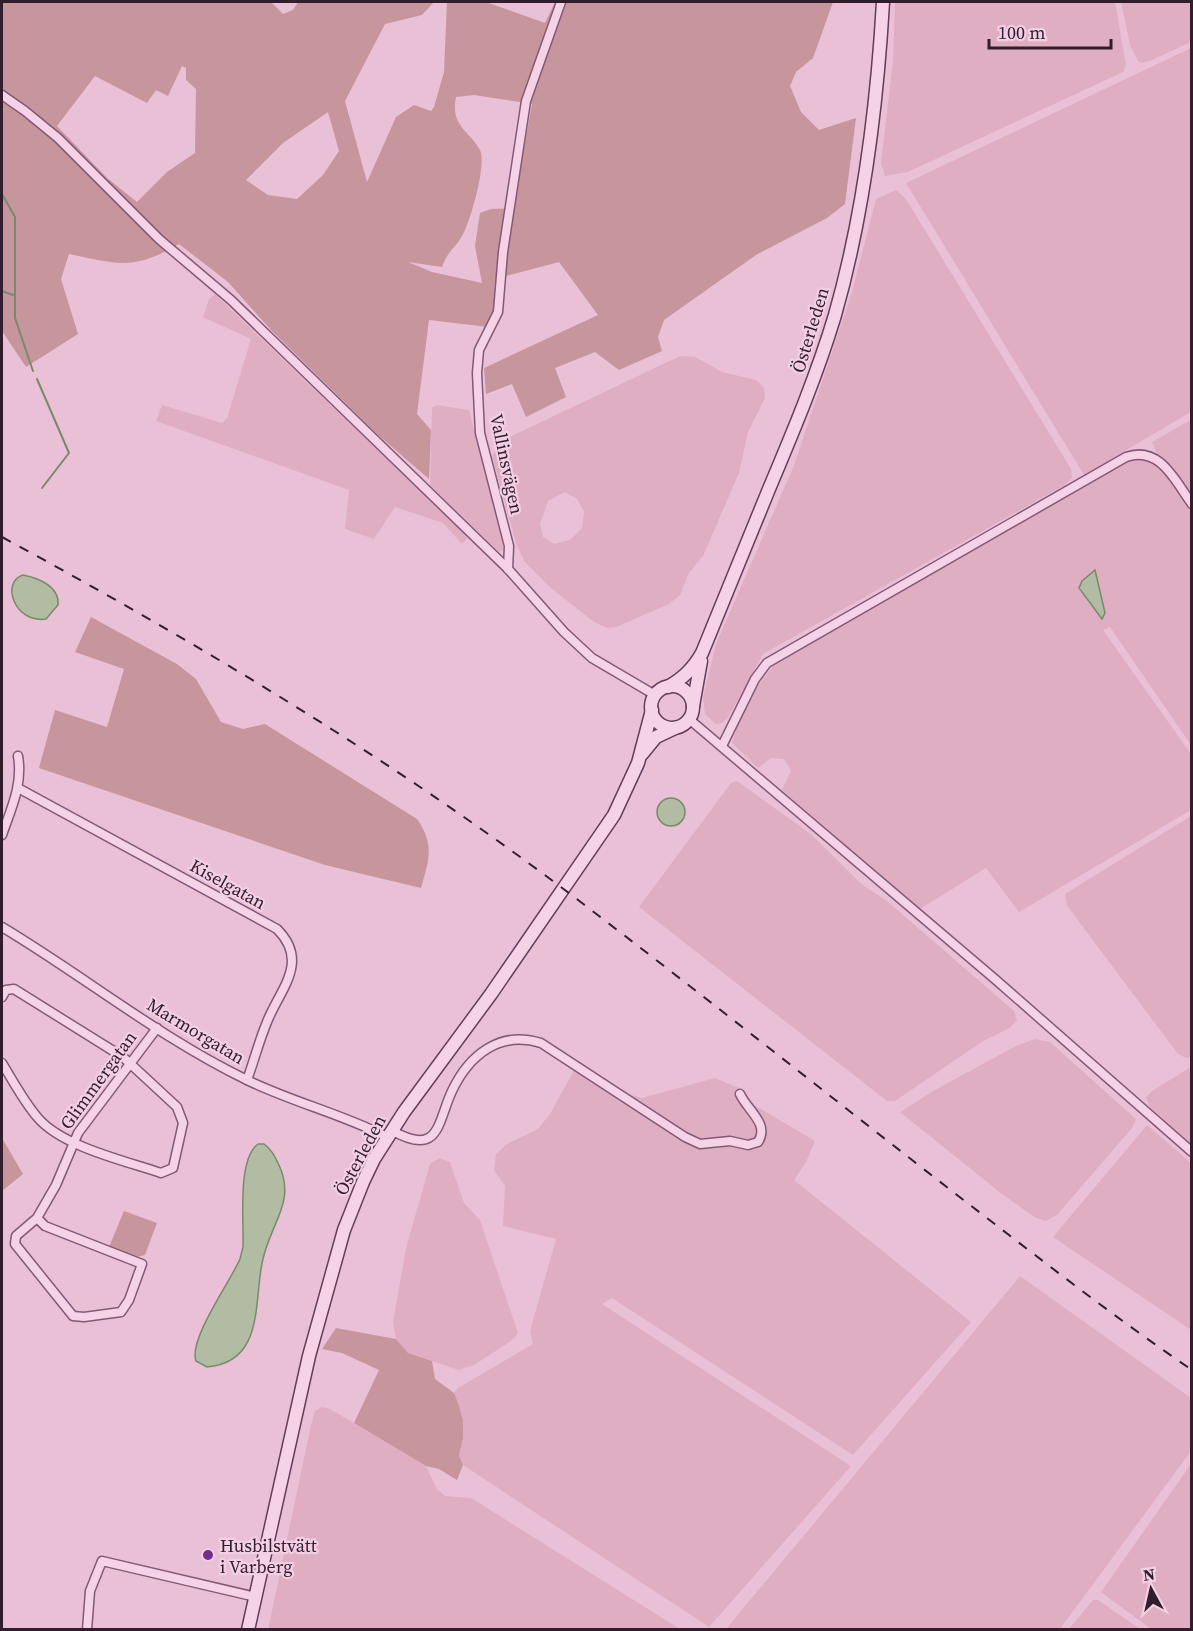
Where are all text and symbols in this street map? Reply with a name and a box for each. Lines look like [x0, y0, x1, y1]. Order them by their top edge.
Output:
scale bar [989, 12, 1110, 50]
text: 100 m [998, 20, 1045, 45]
street label: Österleden [785, 284, 835, 376]
street label: Vallinsvägen [484, 412, 530, 516]
street label: Kiselgatan [185, 853, 271, 915]
street label: Marmorgatan [142, 992, 250, 1070]
street label: Glimmergatan [54, 1026, 142, 1134]
street label: Österleden [328, 1110, 392, 1200]
place label: Husbilstvätt i Varberg [220, 1533, 317, 1579]
marker: Husbilstvätt i Varberg [201, 1548, 215, 1562]
north arrow [1121, 1559, 1181, 1619]
text: N [1142, 1562, 1157, 1586]

